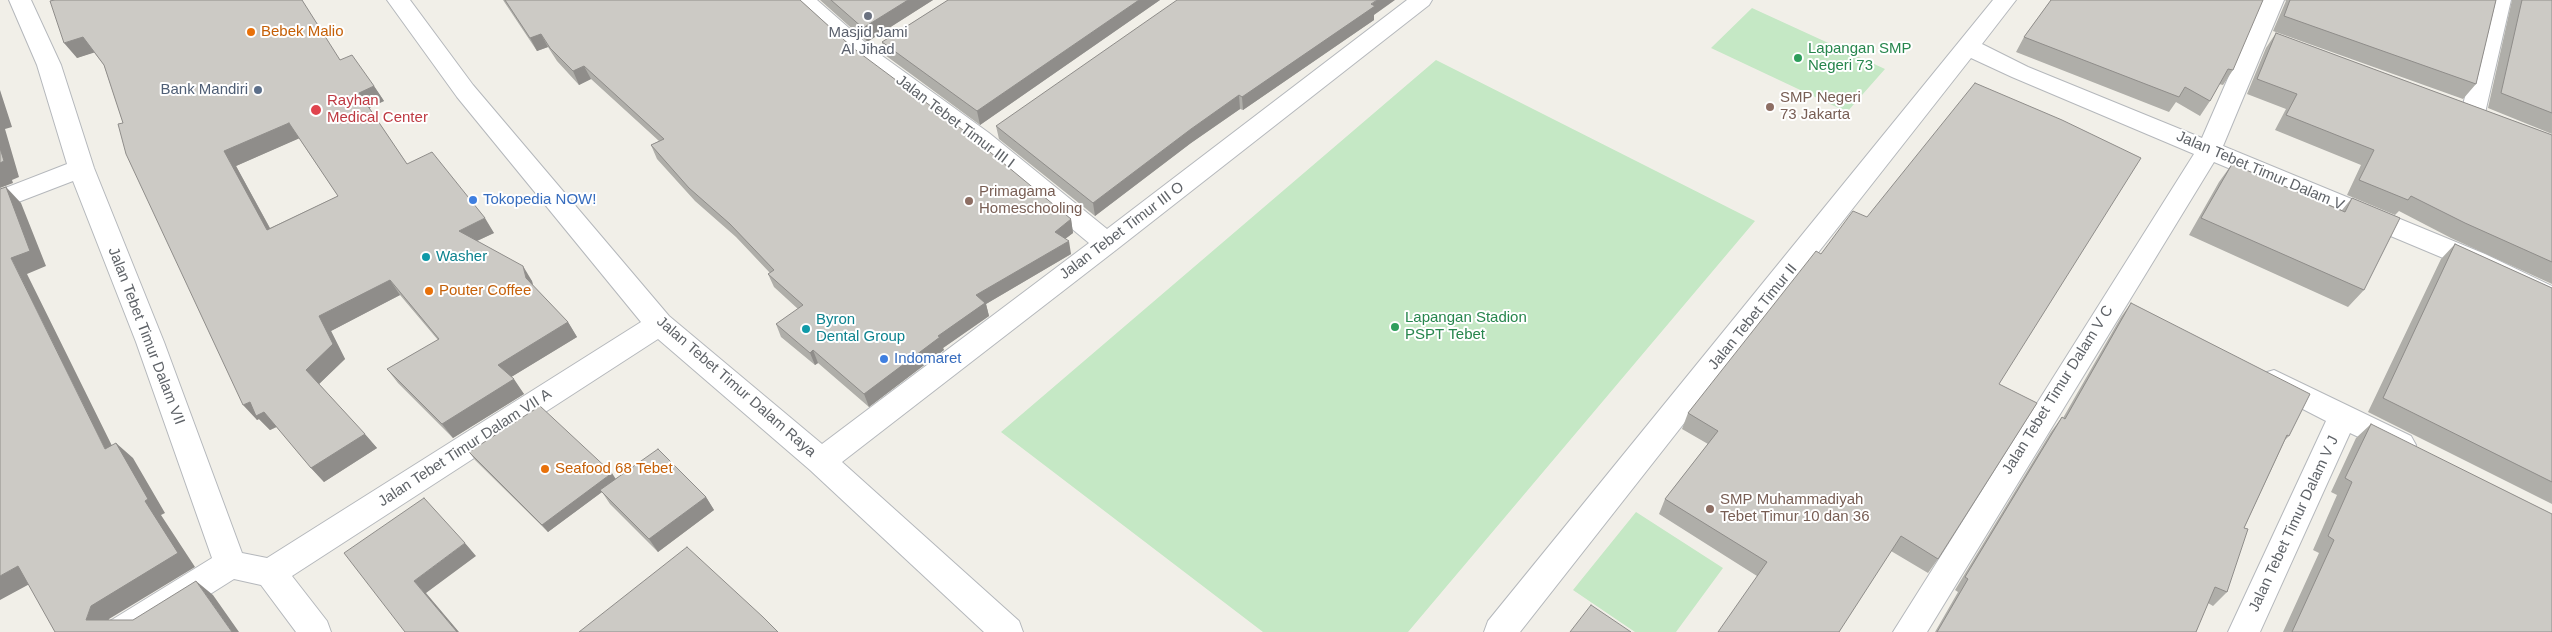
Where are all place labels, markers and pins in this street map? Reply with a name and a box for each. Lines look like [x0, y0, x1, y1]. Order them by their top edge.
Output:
marker: Masjid Jami Al Jihad [862, 10, 874, 22]
place label: Bebek Malio [261, 23, 344, 41]
place label: Masjid Jami Al Jihad [828, 24, 908, 59]
marker: Bebek Malio [245, 26, 257, 38]
place label: Lapangan SMP Negeri 73 [1808, 40, 1911, 75]
marker: Lapangan SMP Negeri 73 [1792, 52, 1804, 64]
place label: Bank Mandiri [160, 81, 248, 99]
marker: Bank Mandiri [252, 84, 264, 96]
place label: SMP Negeri 73 Jakarta [1780, 89, 1861, 124]
place label: Rayhan Medical Center [327, 92, 428, 127]
marker: SMP Negeri 73 Jakarta [1764, 101, 1776, 113]
marker: Rayhan Medical Center [309, 103, 323, 117]
place label: Primagama Homeschooling [979, 183, 1082, 218]
place label: Tokopedia NOW! [483, 191, 596, 209]
marker: Tokopedia NOW! [467, 194, 479, 206]
marker: Primagama Homeschooling [963, 195, 975, 207]
place label: Washer [436, 248, 487, 266]
marker: Washer [420, 251, 432, 263]
place label: Pouter Coffee [439, 282, 531, 300]
marker: Pouter Coffee [423, 285, 435, 297]
place label: Lapangan Stadion PSPT Tebet [1405, 309, 1527, 344]
place label: Byron Dental Group [816, 311, 905, 346]
marker: Lapangan Stadion PSPT Tebet [1389, 321, 1401, 333]
marker: Byron Dental Group [800, 323, 812, 335]
place label: Indomaret [894, 350, 962, 368]
marker: Indomaret [878, 353, 890, 365]
place label: Seafood 68 Tebet [555, 460, 673, 478]
marker: Seafood 68 Tebet [539, 463, 551, 475]
place label: SMP Muhammadiyah Tebet Timur 10 dan 36 [1720, 491, 1870, 526]
marker: SMP Muhammadiyah Tebet Timur 10 dan 36 [1704, 503, 1716, 515]

